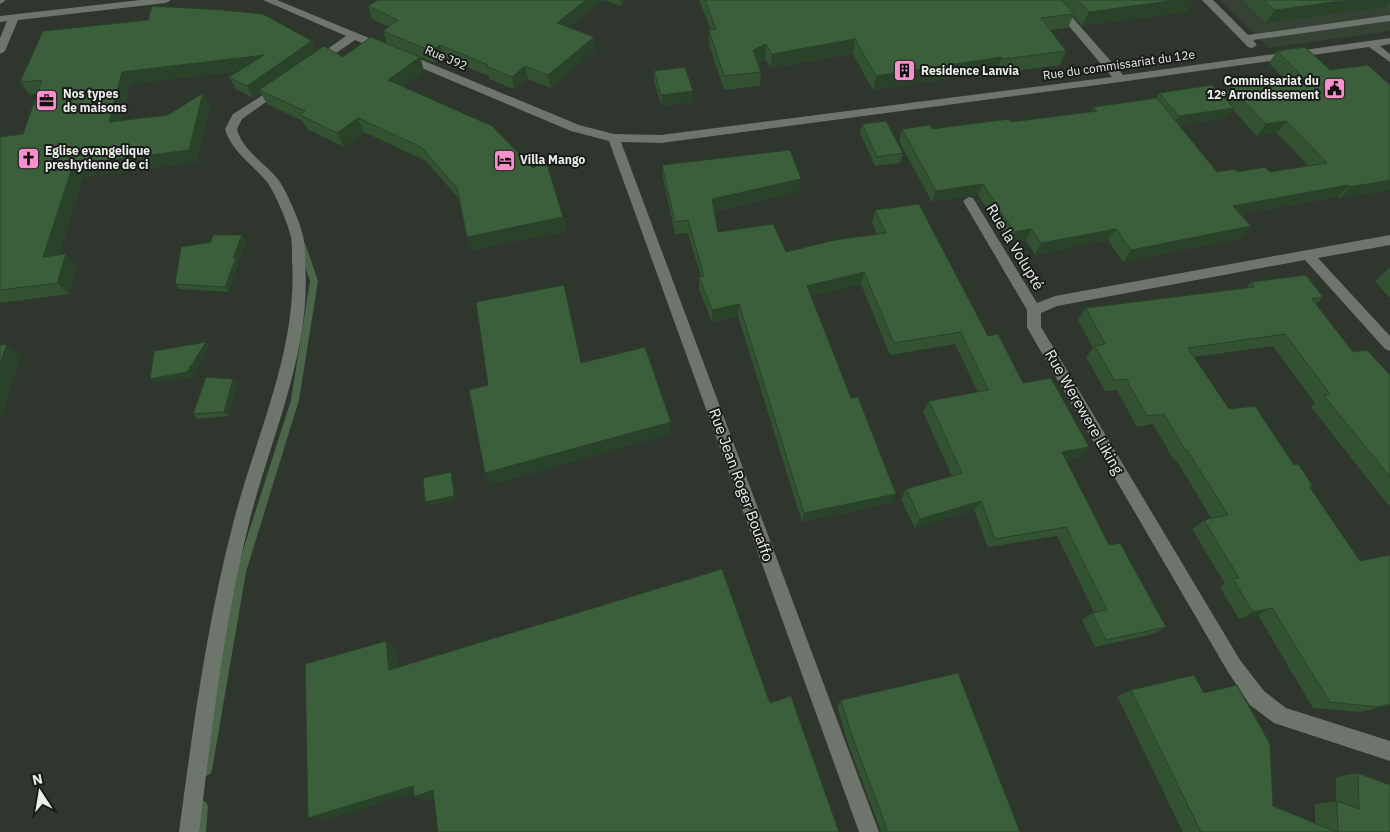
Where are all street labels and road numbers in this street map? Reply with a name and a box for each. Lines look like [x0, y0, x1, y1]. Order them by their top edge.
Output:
street label: Rue J92 [423, 42, 470, 73]
street label: Rue du commissariat du 12e [1042, 46, 1196, 83]
street label: Rue la Volupté [982, 200, 1049, 293]
street label: Rue Werewere Liking [1041, 346, 1128, 478]
street label: Rue Jean Roger Bouaffo [705, 406, 778, 564]

